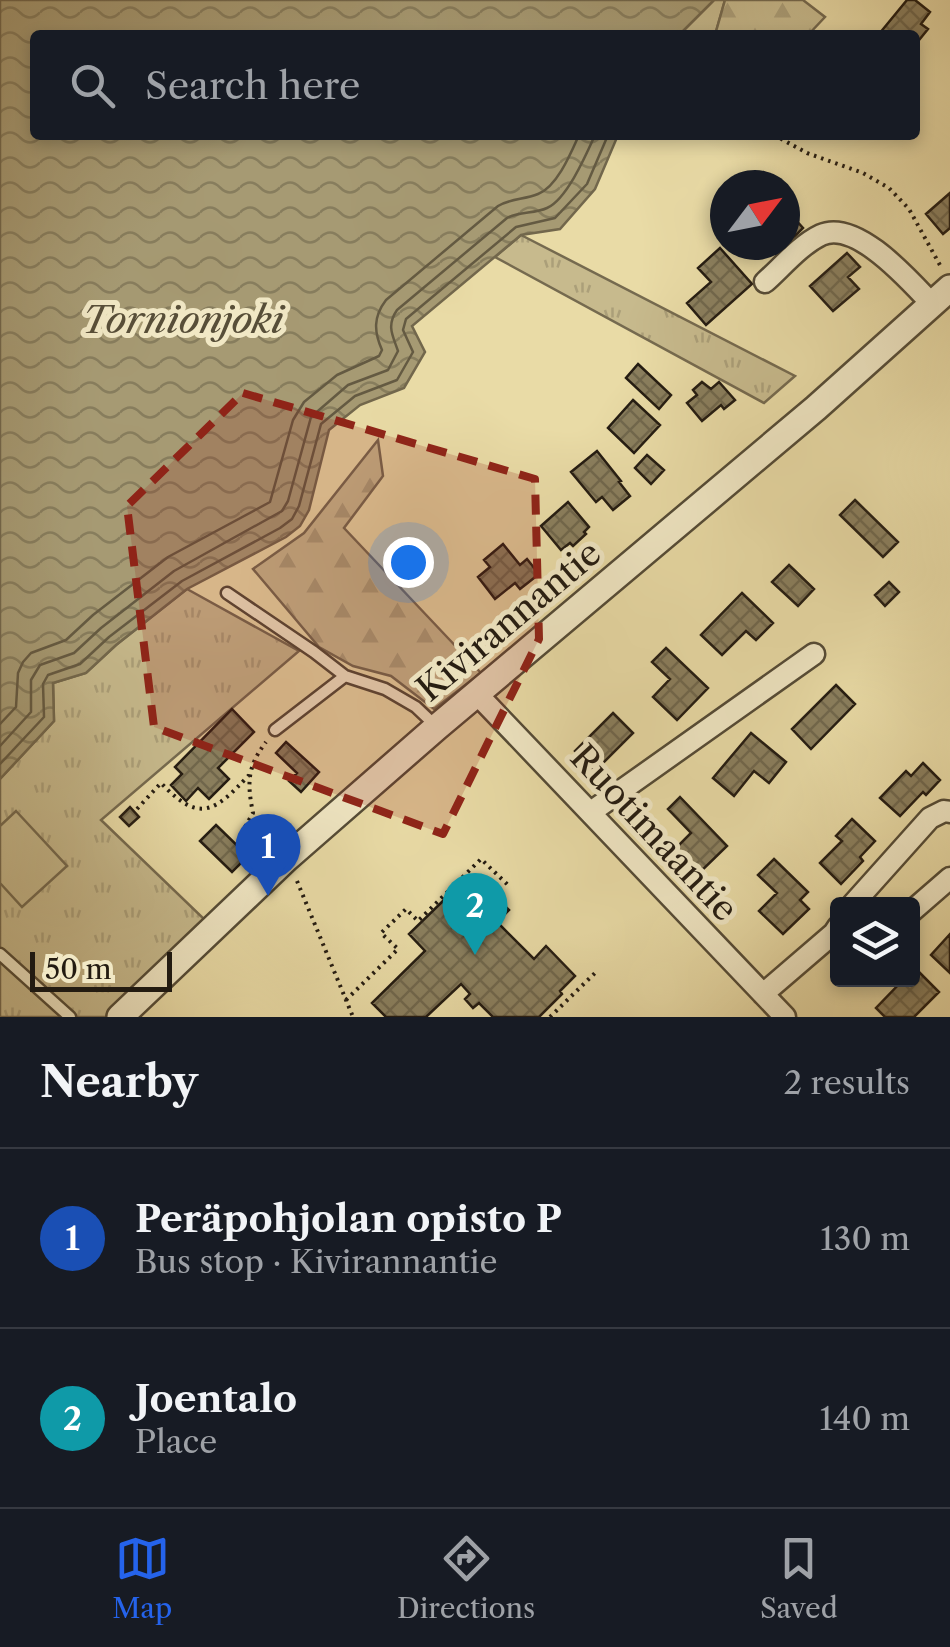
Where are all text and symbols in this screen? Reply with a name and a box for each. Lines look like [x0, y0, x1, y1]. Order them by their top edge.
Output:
search box [30, 30, 920, 140]
icon: search [65, 58, 120, 113]
text: Search here [145, 62, 360, 109]
north arrow [710, 170, 800, 260]
water label: Tornionjoki [82, 296, 286, 343]
street label: Kivirannantie [408, 531, 609, 710]
your location [383, 537, 434, 588]
street label: Ruotimaantie [562, 735, 747, 930]
pin: 1 [236, 814, 300, 896]
pin: 2 [442, 872, 508, 955]
map controls [830, 897, 920, 987]
button: layers [830, 897, 920, 987]
scale bar [30, 947, 172, 991]
text: 50 m [45, 952, 112, 986]
text: Nearby [40, 1056, 198, 1108]
text: 2 results [784, 1063, 910, 1102]
text: Peräpohjolan opisto P [135, 1195, 562, 1242]
text: 1 [65, 1219, 80, 1258]
text: 130 m [820, 1219, 910, 1258]
text: Bus stop · Kivirannantie [135, 1242, 497, 1281]
text: Joentalo [135, 1375, 297, 1422]
text: 2 [63, 1399, 82, 1438]
text: 140 m [819, 1399, 910, 1438]
text: Place [135, 1422, 217, 1461]
tab: Map [112, 1531, 172, 1625]
tab: Directions [397, 1531, 535, 1625]
tab: Saved [760, 1531, 838, 1625]

